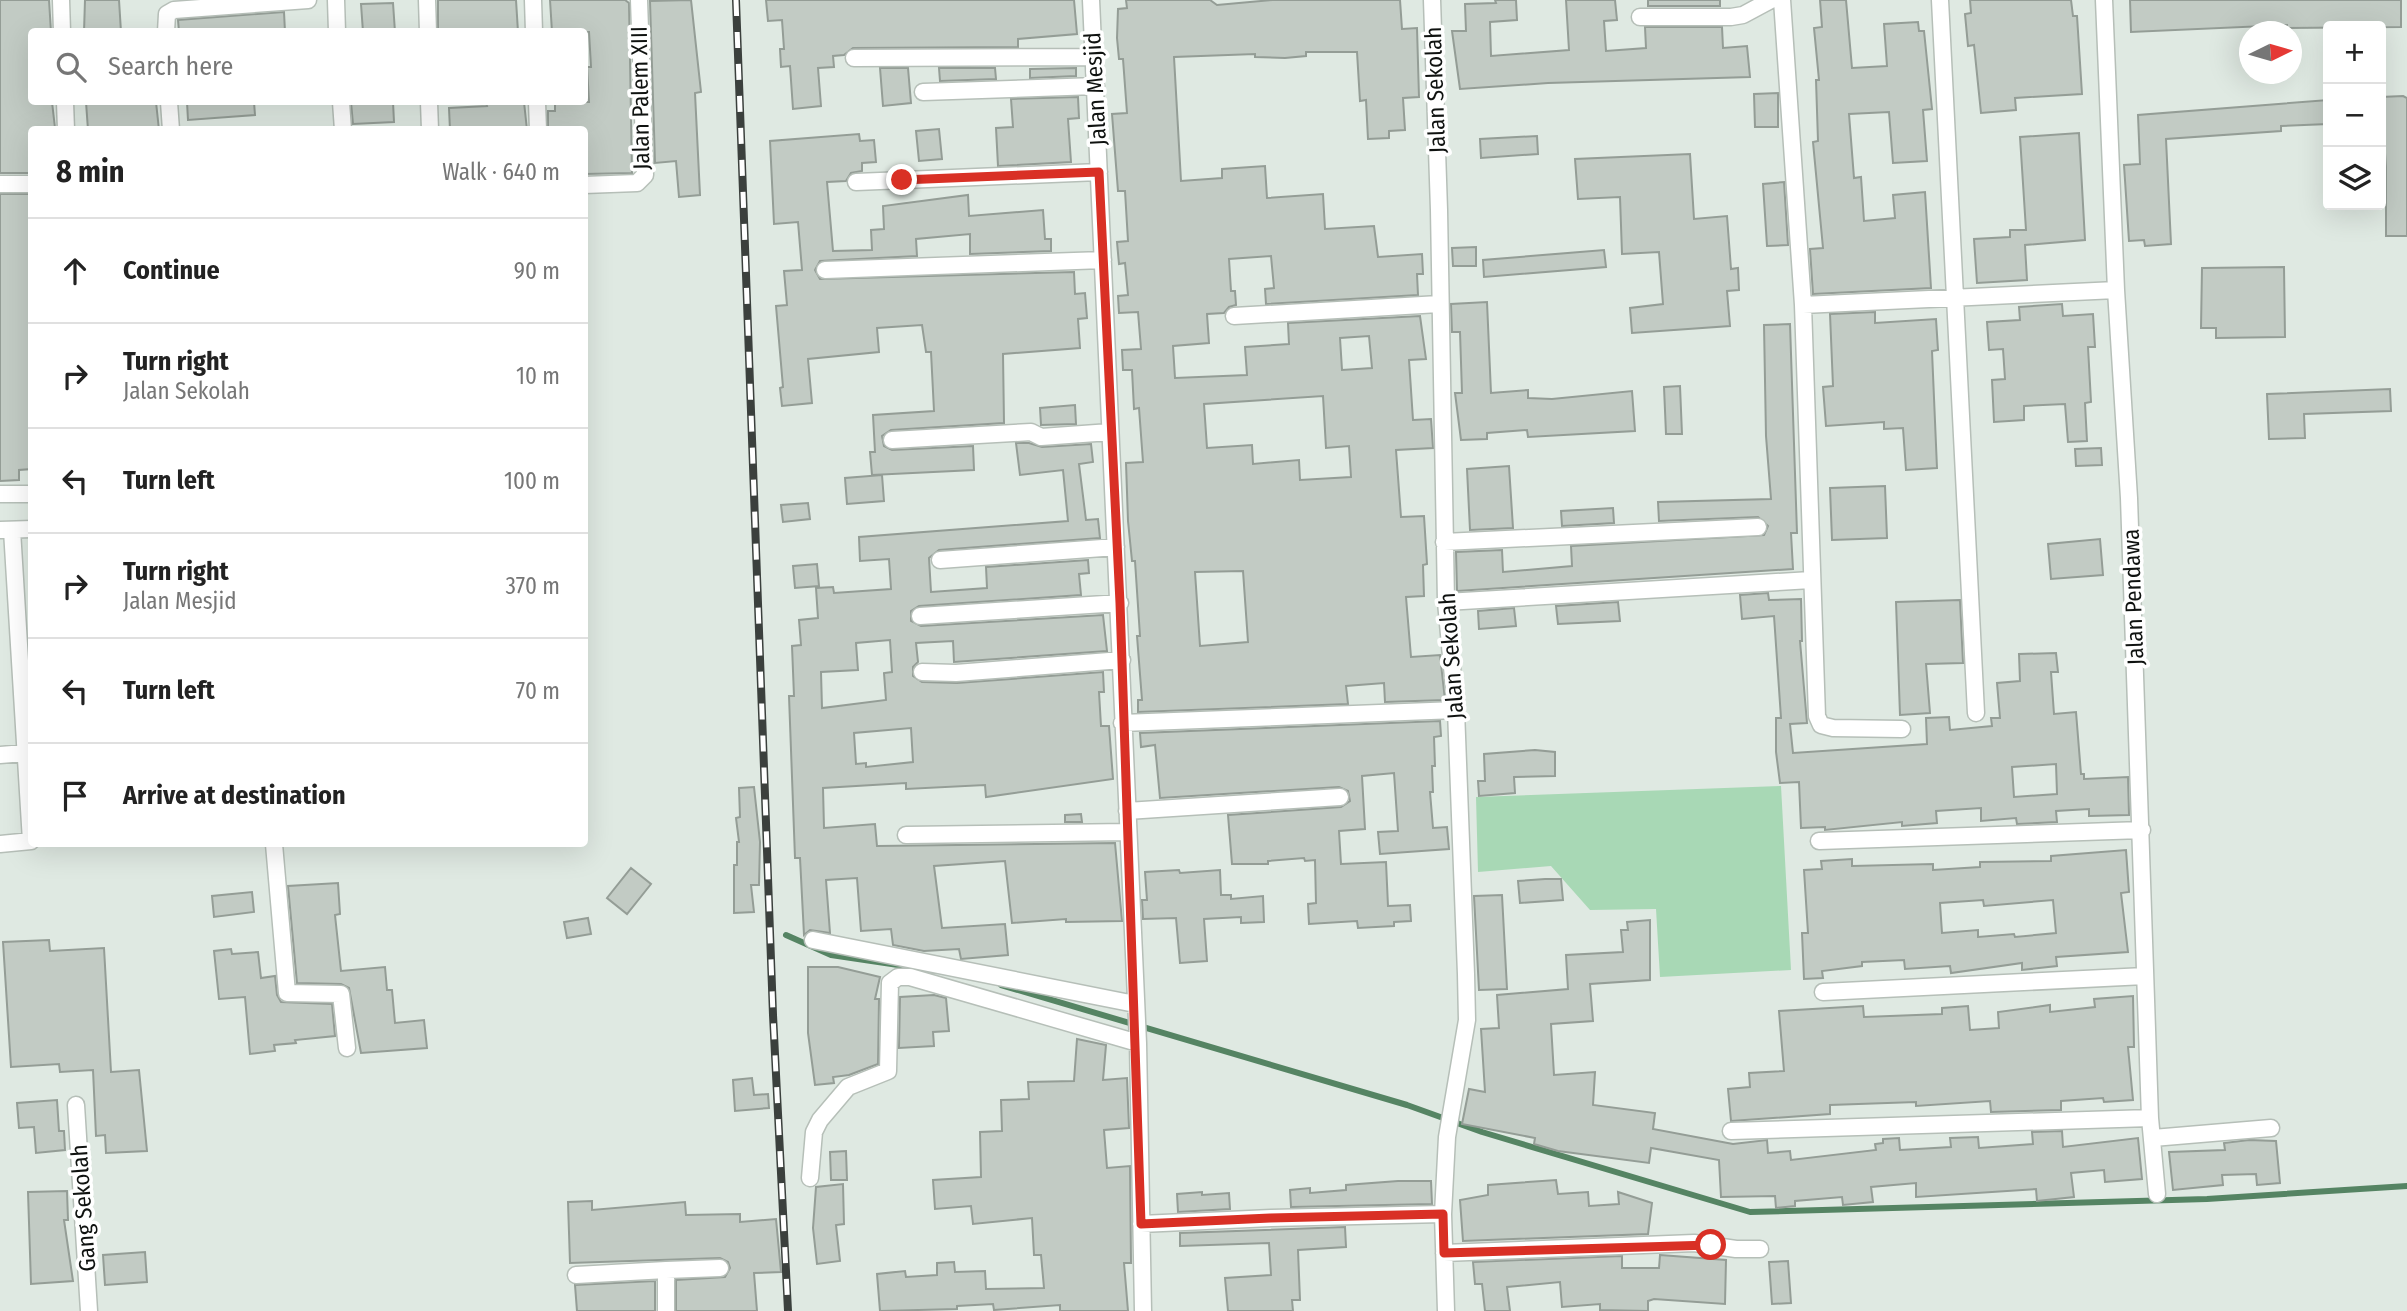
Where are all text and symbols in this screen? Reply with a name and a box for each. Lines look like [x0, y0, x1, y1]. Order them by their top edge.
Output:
north arrow [2239, 21, 2302, 84]
map controls [2323, 21, 2386, 210]
button: + [2323, 21, 2386, 84]
street label: Jalan Palem XIII [625, 26, 655, 170]
street label: Jalan Sekolah [1419, 26, 1451, 154]
search box [28, 28, 588, 105]
street label: Jalan Mesjid [1078, 32, 1112, 146]
icon: search [52, 48, 90, 86]
text: Search here [108, 51, 233, 82]
button: − [2323, 84, 2386, 147]
button: layers [2323, 147, 2386, 210]
text: 8 min [56, 154, 124, 190]
text: Walk · 640 m [442, 158, 560, 186]
route end [886, 164, 917, 195]
icon: ahead [56, 252, 94, 290]
text: Continue [123, 255, 220, 286]
text: 90 m [514, 257, 560, 285]
text: Turn right [123, 346, 229, 377]
icon: right [56, 357, 94, 395]
text: 10 m [516, 362, 560, 390]
text: Jalan Sekolah [123, 377, 250, 405]
icon: left [56, 462, 94, 500]
text: Turn left [123, 465, 215, 496]
text: 100 m [504, 467, 560, 495]
street label: Jalan Pendawa [2117, 528, 2149, 666]
text: Turn right [123, 556, 229, 587]
icon: right [56, 567, 94, 605]
text: 370 m [506, 572, 560, 600]
text: Jalan Mesjid [123, 587, 237, 615]
street label: Jalan Sekolah [1433, 592, 1469, 720]
icon: left [56, 672, 94, 710]
text: Turn left [123, 675, 215, 706]
text: 70 m [516, 677, 560, 705]
icon: arrive [56, 777, 94, 815]
text: Arrive at destination [123, 780, 346, 811]
street label: Gang Sekolah [65, 1143, 101, 1273]
route start [1695, 1229, 1726, 1260]

